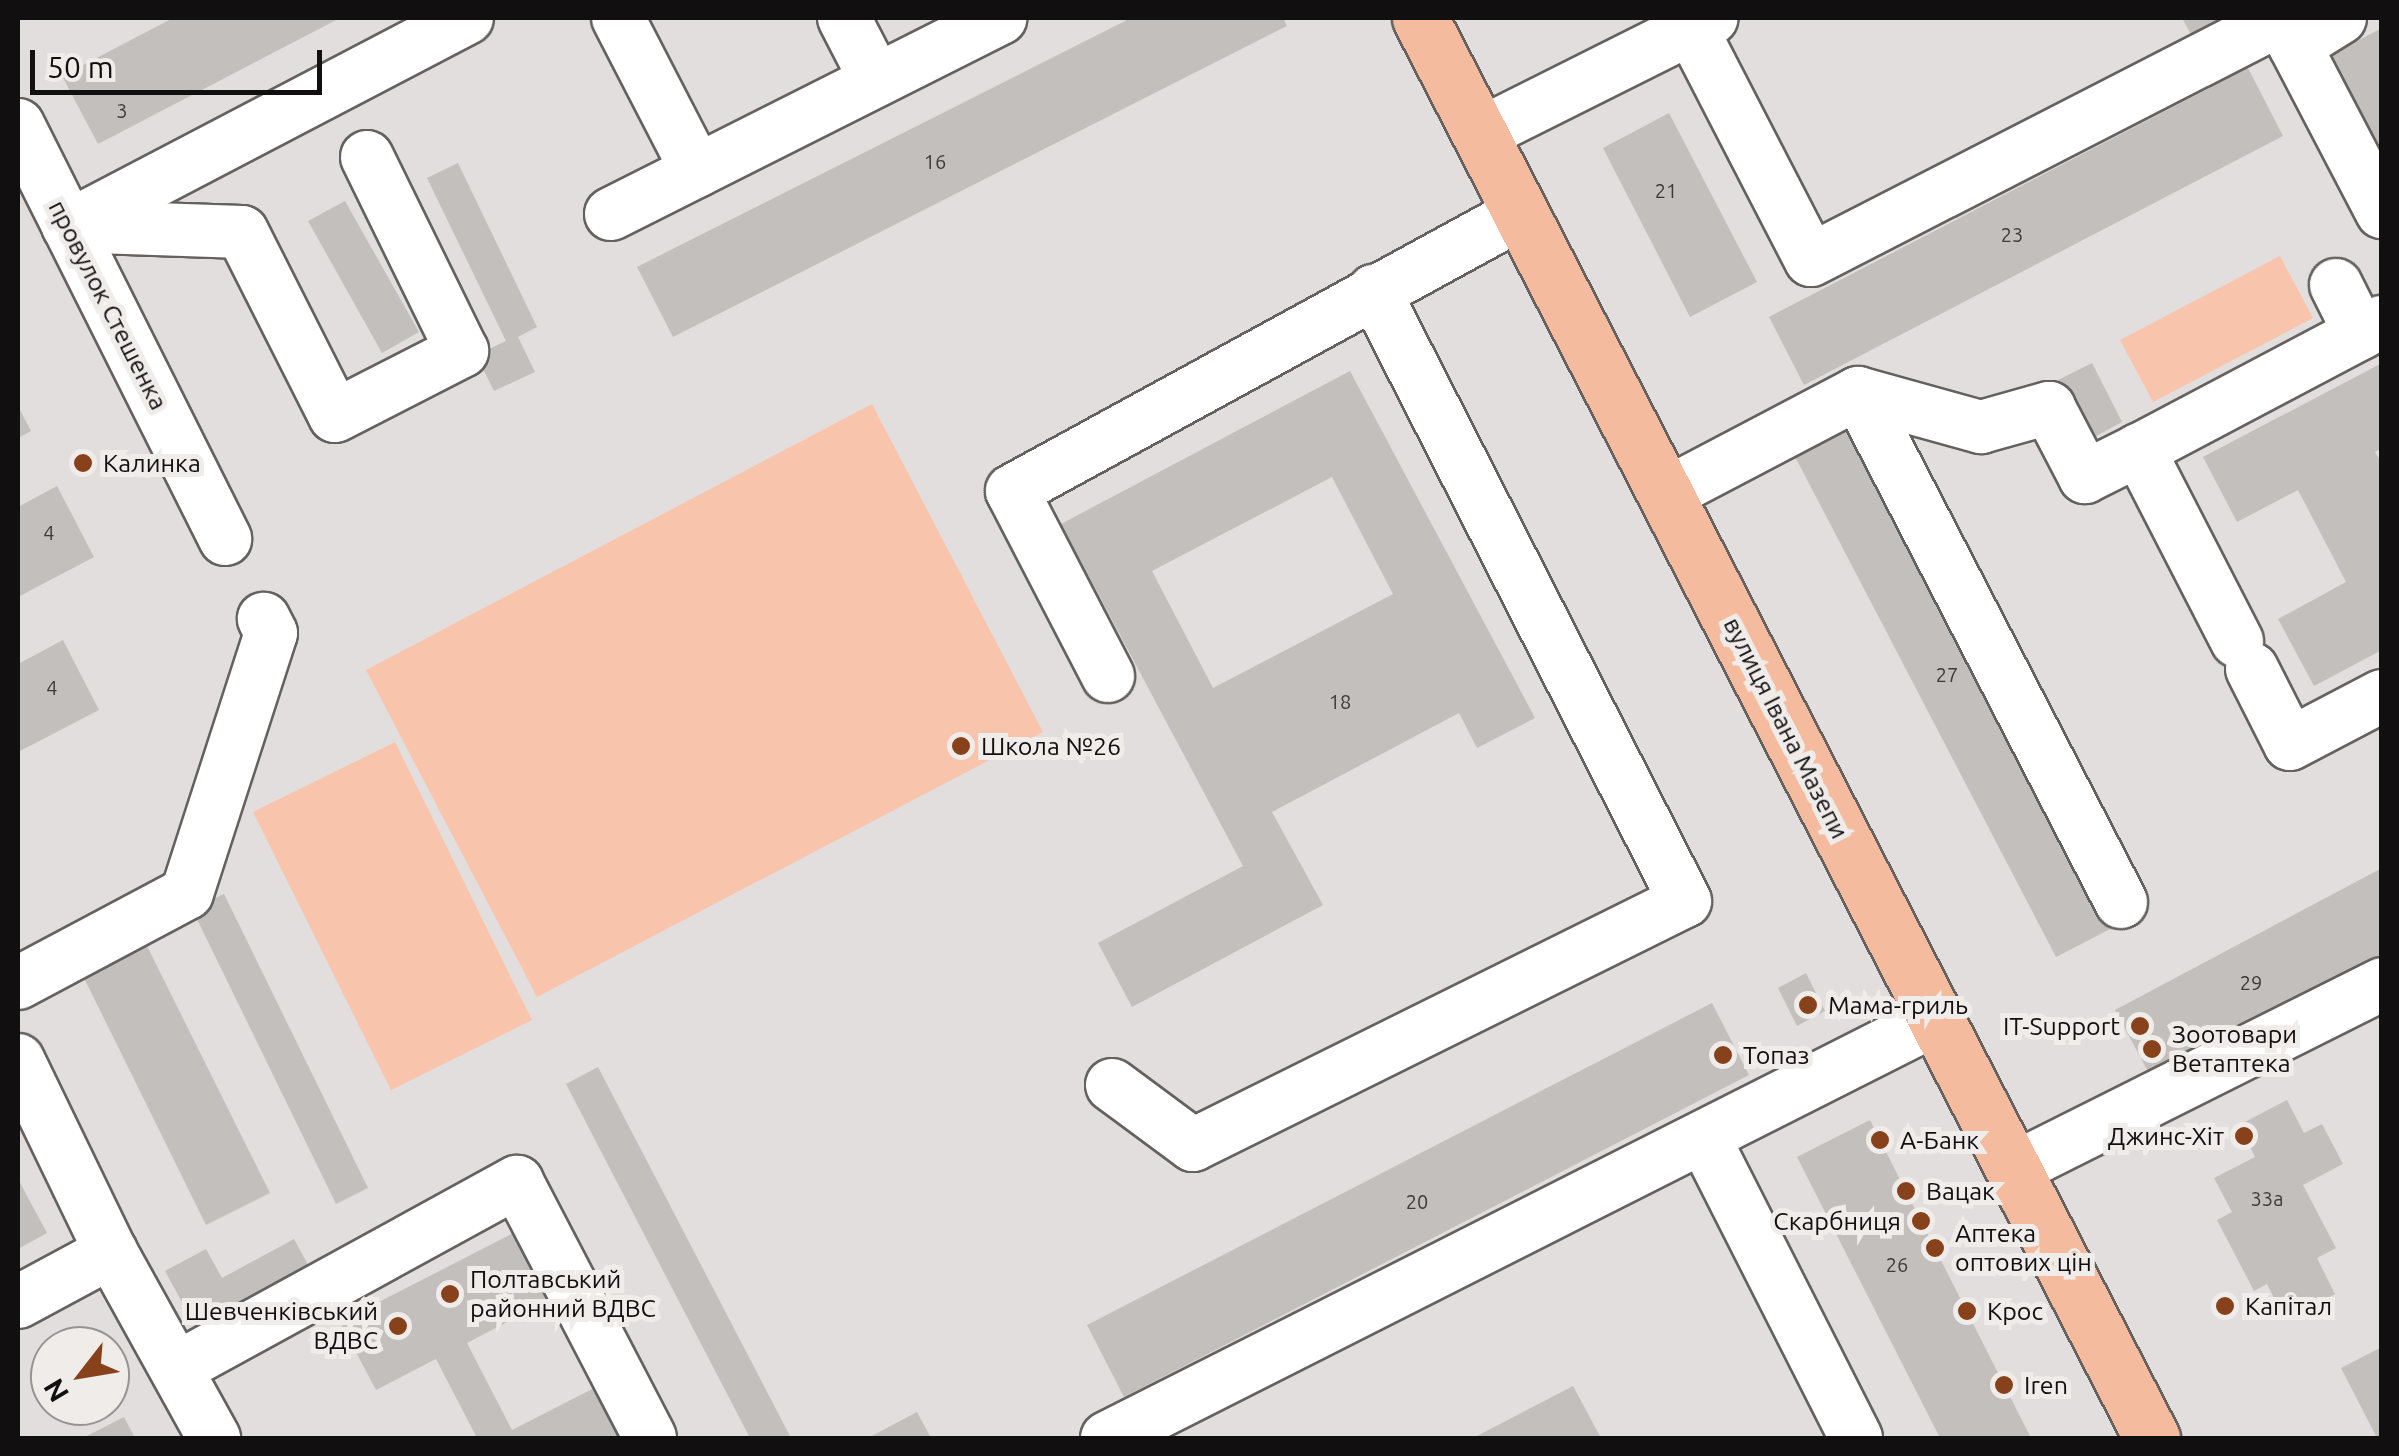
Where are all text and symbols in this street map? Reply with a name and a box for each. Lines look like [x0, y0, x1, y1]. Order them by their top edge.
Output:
scale bar [35, 30, 328, 92]
text: 50 m [47, 50, 114, 84]
house number: 3 [116, 98, 128, 122]
house number: 16 [924, 149, 946, 173]
house number: 21 [1655, 178, 1677, 202]
street label: провулок Стешенка [42, 195, 174, 415]
house number: 23 [2001, 222, 2023, 246]
place label: Калинка [103, 448, 201, 478]
marker: Калинка [72, 452, 94, 474]
house number: 4 [43, 520, 55, 544]
street label: вулиця Івана Мазепи [1717, 612, 1855, 844]
house number: 27 [1936, 662, 1958, 686]
house number: 4 [46, 675, 58, 699]
house number: 18 [1329, 689, 1351, 713]
place label: Школа №26 [981, 731, 1121, 761]
marker: Школа №26 [950, 735, 972, 757]
house number: 29 [2240, 970, 2262, 994]
place label: Мама-гриль [1828, 990, 1968, 1020]
marker: Мама-гриль [1797, 994, 1819, 1016]
place label: IT-Support [2003, 1011, 2120, 1041]
marker: IT-Support [2129, 1015, 2151, 1037]
place label: Зоотовари Ветаптека [2172, 1020, 2297, 1079]
marker: Зоотовари Ветаптека [2141, 1038, 2163, 1060]
place label: Топаз [1743, 1040, 1809, 1070]
marker: Топаз [1712, 1044, 1734, 1066]
place label: Джинс-Хіт [2108, 1121, 2224, 1151]
place label: А-Банк [1900, 1125, 1979, 1155]
marker: Джинс-Хіт [2233, 1125, 2255, 1147]
marker: А-Банк [1869, 1129, 1891, 1151]
place label: Вацак [1926, 1176, 1995, 1206]
marker: Вацак [1895, 1180, 1917, 1202]
house number: 33а [2251, 1186, 2283, 1210]
house number: 20 [1406, 1189, 1428, 1213]
place label: Скарбниця [1773, 1206, 1901, 1236]
marker: Скарбниця [1910, 1210, 1932, 1232]
place label: Аптека оптових цін [1955, 1219, 2092, 1278]
marker: Аптека оптових цін [1924, 1237, 1946, 1259]
house number: 26 [1886, 1252, 1908, 1276]
place label: Полтавський районний ВДВС [470, 1265, 656, 1324]
marker: Полтавський районний ВДВС [439, 1283, 461, 1305]
place label: Капітал [2245, 1291, 2332, 1321]
marker: Капітал [2214, 1295, 2236, 1317]
place label: Крос [1987, 1296, 2043, 1326]
place label: Шевченківський ВДВС [185, 1297, 378, 1356]
marker: Крос [1956, 1300, 1978, 1322]
marker: Шевченківський ВДВС [387, 1315, 409, 1337]
north arrow [30, 1326, 130, 1426]
place label: Iren [2024, 1370, 2068, 1400]
text: N [37, 1374, 74, 1408]
marker: Iren [1993, 1374, 2015, 1396]

